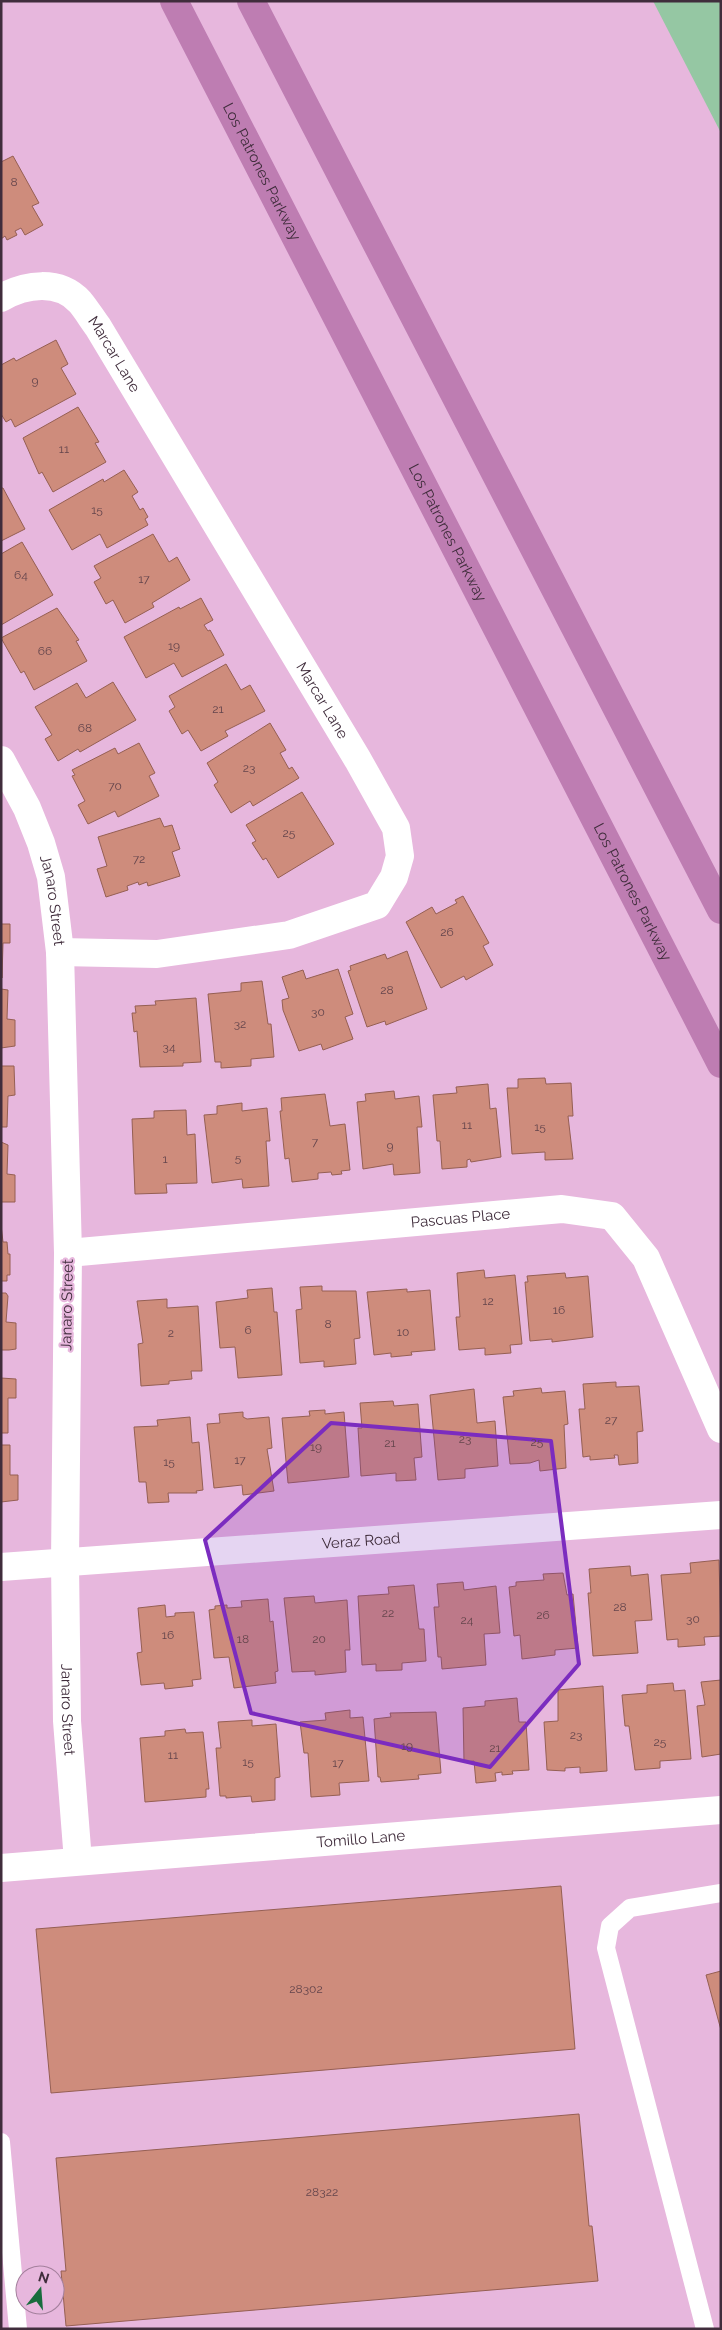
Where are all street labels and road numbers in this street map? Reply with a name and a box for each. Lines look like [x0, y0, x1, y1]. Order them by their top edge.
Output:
street label: Los Patrones Parkway [219, 100, 305, 244]
street label: Marcar Lane [84, 313, 144, 396]
street label: Los Patrones Parkway [405, 461, 490, 605]
street label: Marcar Lane [292, 659, 352, 742]
street label: Los Patrones Parkway [590, 820, 675, 964]
street label: Janaro Street [36, 853, 68, 947]
street label: Pascuas Place [410, 1205, 511, 1231]
street label: Janaro Street [57, 1259, 77, 1351]
street label: Veraz Road [321, 1529, 401, 1553]
street label: Janaro Street [57, 1664, 79, 1756]
street label: Tomillo Lane [316, 1826, 406, 1852]

